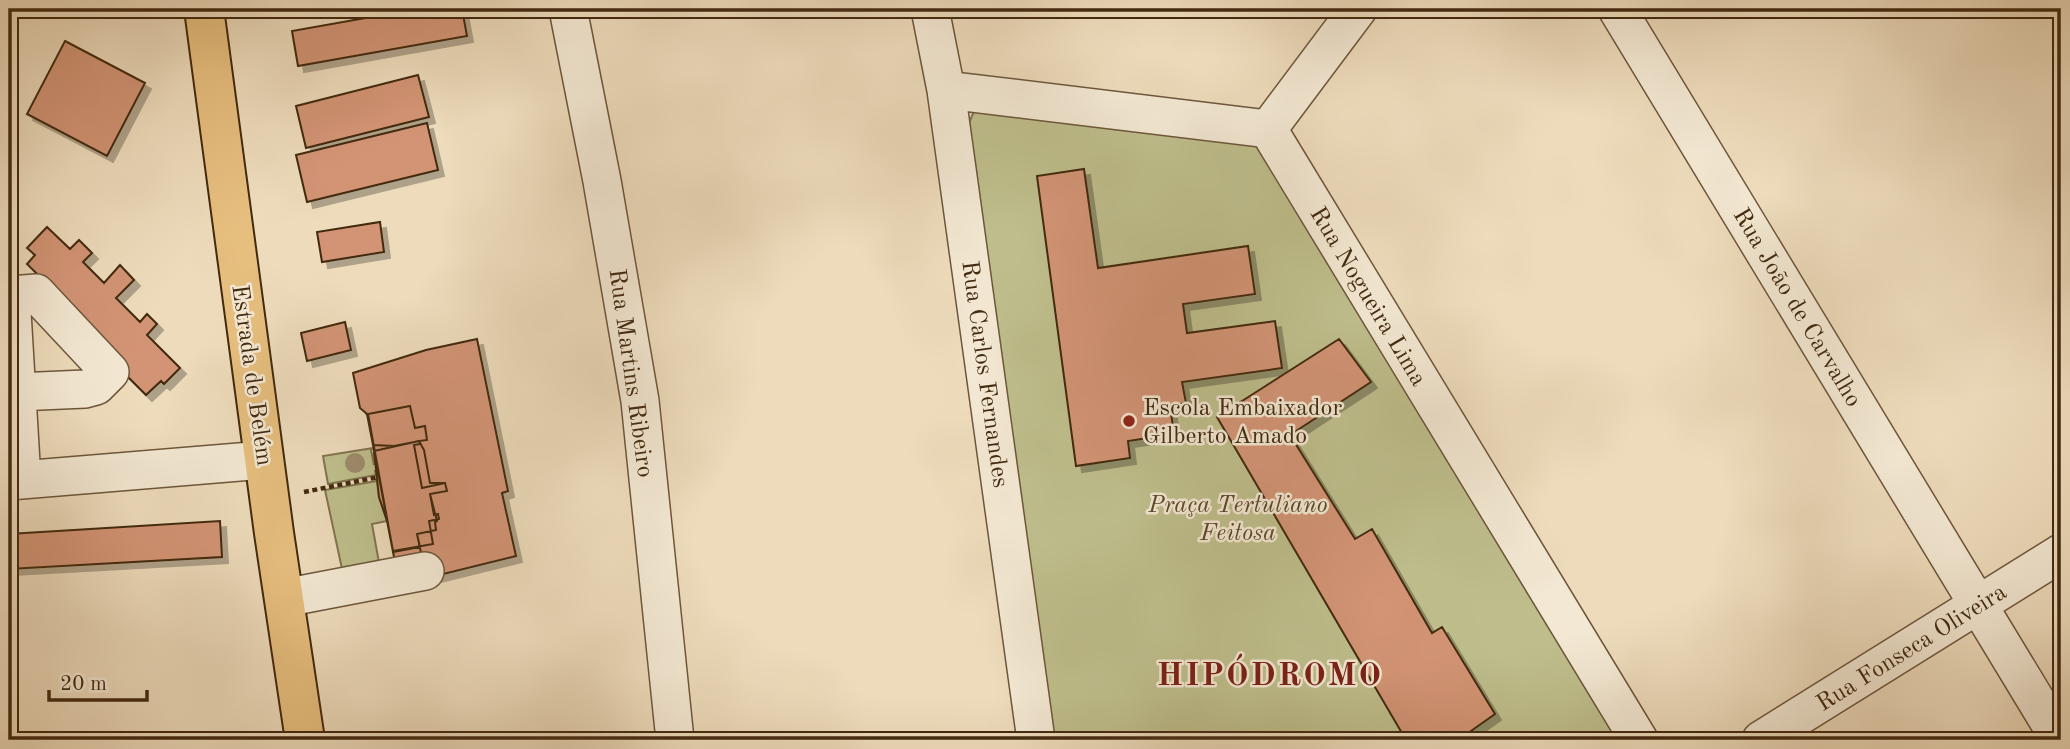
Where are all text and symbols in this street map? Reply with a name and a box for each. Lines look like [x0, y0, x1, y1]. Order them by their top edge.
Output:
street label: Rua Nogueira Lima [1304, 203, 1430, 391]
street label: Rua João de Carvalho [1727, 204, 1865, 412]
street label: Rua Carlos Fernandes [956, 259, 1012, 489]
street label: Rua Martins Ribeiro [603, 267, 657, 479]
street label: Estrada de Belém [226, 283, 276, 467]
place label: Escola Embaixador Gilberto Amado [1143, 397, 1342, 449]
marker: Escola Embaixador Gilberto Amado [1121, 413, 1137, 429]
park label: Praça Tertuliano Feitosa [1147, 494, 1328, 546]
street label: Rua Fonseca Oliveira [1813, 580, 2011, 717]
district label: HIPÓDROMO [1157, 653, 1383, 693]
scale bar [49, 658, 147, 702]
text: 20 m [60, 674, 107, 695]

